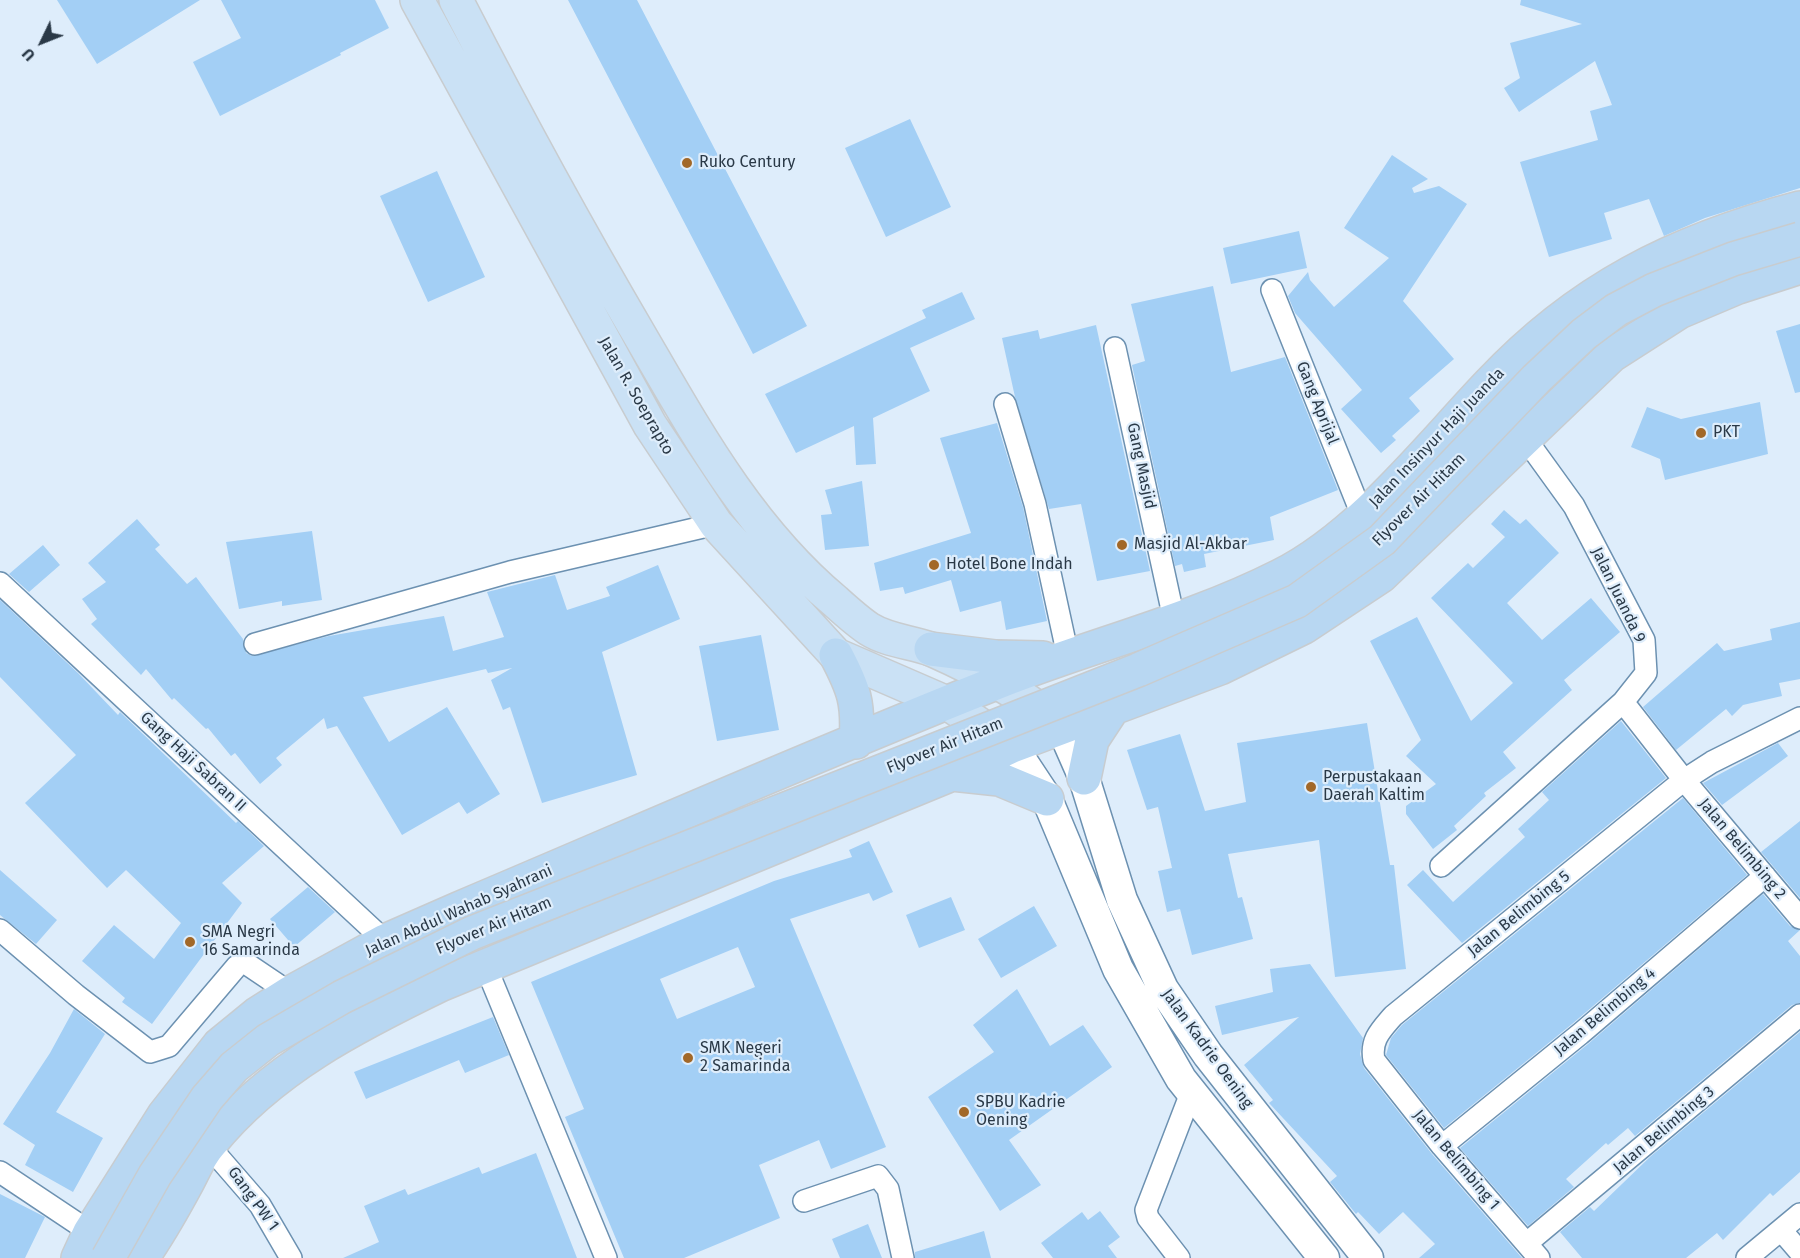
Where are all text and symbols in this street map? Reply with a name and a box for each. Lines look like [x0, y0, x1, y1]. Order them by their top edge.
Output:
north arrow [12, 12, 72, 72]
text: U [18, 44, 39, 65]
place label: Ruko Century [699, 153, 795, 173]
marker: Ruko Century [680, 156, 694, 170]
street label: Jalan R. Soeprapto [594, 334, 678, 458]
street label: Gang Aprijal [1292, 359, 1342, 447]
street label: Jalan Insinyur Haji Juanda [1365, 364, 1509, 512]
street label: Gang Masjid [1122, 421, 1160, 511]
place label: PKT [1713, 423, 1740, 443]
marker: PKT [1694, 426, 1708, 440]
street label: Flyover Air Hitam [1368, 449, 1470, 551]
place label: Masjid Al-Akbar [1134, 535, 1247, 555]
marker: Masjid Al-Akbar [1115, 538, 1129, 552]
street label: Jalan Juanda 9 [1587, 544, 1649, 646]
place label: Hotel Bone Indah [946, 555, 1073, 575]
marker: Hotel Bone Indah [927, 558, 941, 572]
street label: Gang Haji Sabran II [136, 708, 250, 816]
street label: Flyover Air Hitam [884, 714, 1006, 778]
place label: Perpustakaan Daerah Kaltim [1323, 768, 1425, 806]
marker: Perpustakaan Daerah Kaltim [1304, 780, 1318, 794]
street label: Jalan Belimbing 2 [1694, 795, 1790, 903]
street label: Jalan Abdul Wahab Syahrani [363, 861, 555, 961]
street label: Jalan Belimbing 5 [1464, 867, 1574, 961]
street label: Flyover Air Hitam [433, 893, 555, 959]
place label: SMA Negri 16 Samarinda [202, 923, 300, 961]
marker: SMA Negri 16 Samarinda [183, 935, 197, 949]
street label: Jalan Belimbing 4 [1551, 964, 1659, 1060]
street label: Jalan Kadrie Oening [1157, 986, 1257, 1112]
place label: SMK Negeri 2 Samarinda [700, 1039, 790, 1077]
marker: SMK Negeri 2 Samarinda [681, 1051, 695, 1065]
street label: Jalan Belimbing 3 [1610, 1082, 1718, 1178]
place label: SPBU Kadrie Oening [976, 1093, 1066, 1131]
marker: SPBU Kadrie Oening [957, 1105, 971, 1119]
street label: Jalan Belimbing 1 [1409, 1106, 1503, 1214]
street label: Gang PW 1 [223, 1163, 283, 1235]

